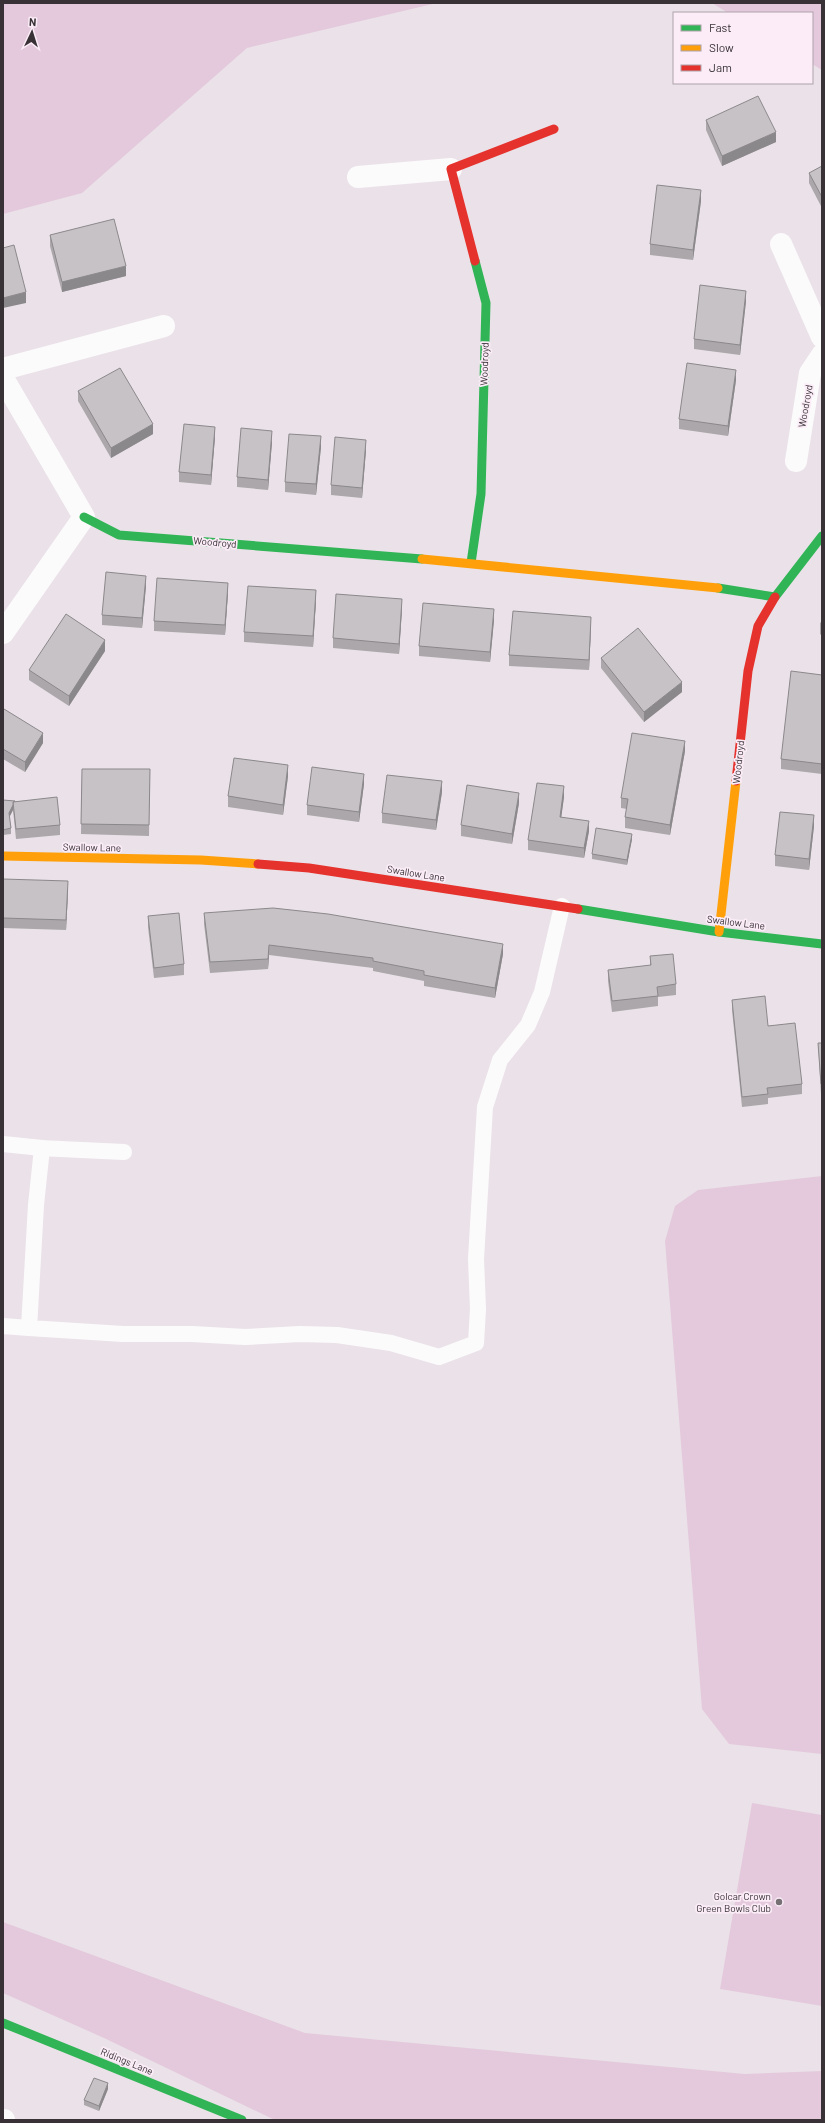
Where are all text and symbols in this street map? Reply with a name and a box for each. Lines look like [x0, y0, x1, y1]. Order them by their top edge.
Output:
north arrow [12, 12, 52, 52]
legend [673, 12, 813, 84]
text: N [29, 15, 37, 28]
text: Fast [709, 20, 732, 34]
text: Slow [709, 40, 734, 54]
text: Jam [709, 60, 732, 74]
street label: Woodroyd [477, 342, 491, 386]
street label: Woodroyd [795, 384, 815, 428]
street label: Woodroyd [193, 534, 237, 550]
street label: Woodroyd [730, 740, 746, 784]
street label: Swallow Lane [63, 840, 121, 854]
street label: Swallow Lane [386, 862, 446, 884]
street label: Swallow Lane [706, 912, 766, 932]
place label: Golcar Crown Green Bowls Club [696, 1890, 771, 1914]
marker: Golcar Crown Green Bowls Club [774, 1897, 784, 1907]
street label: Ridings Lane [99, 2045, 155, 2077]

